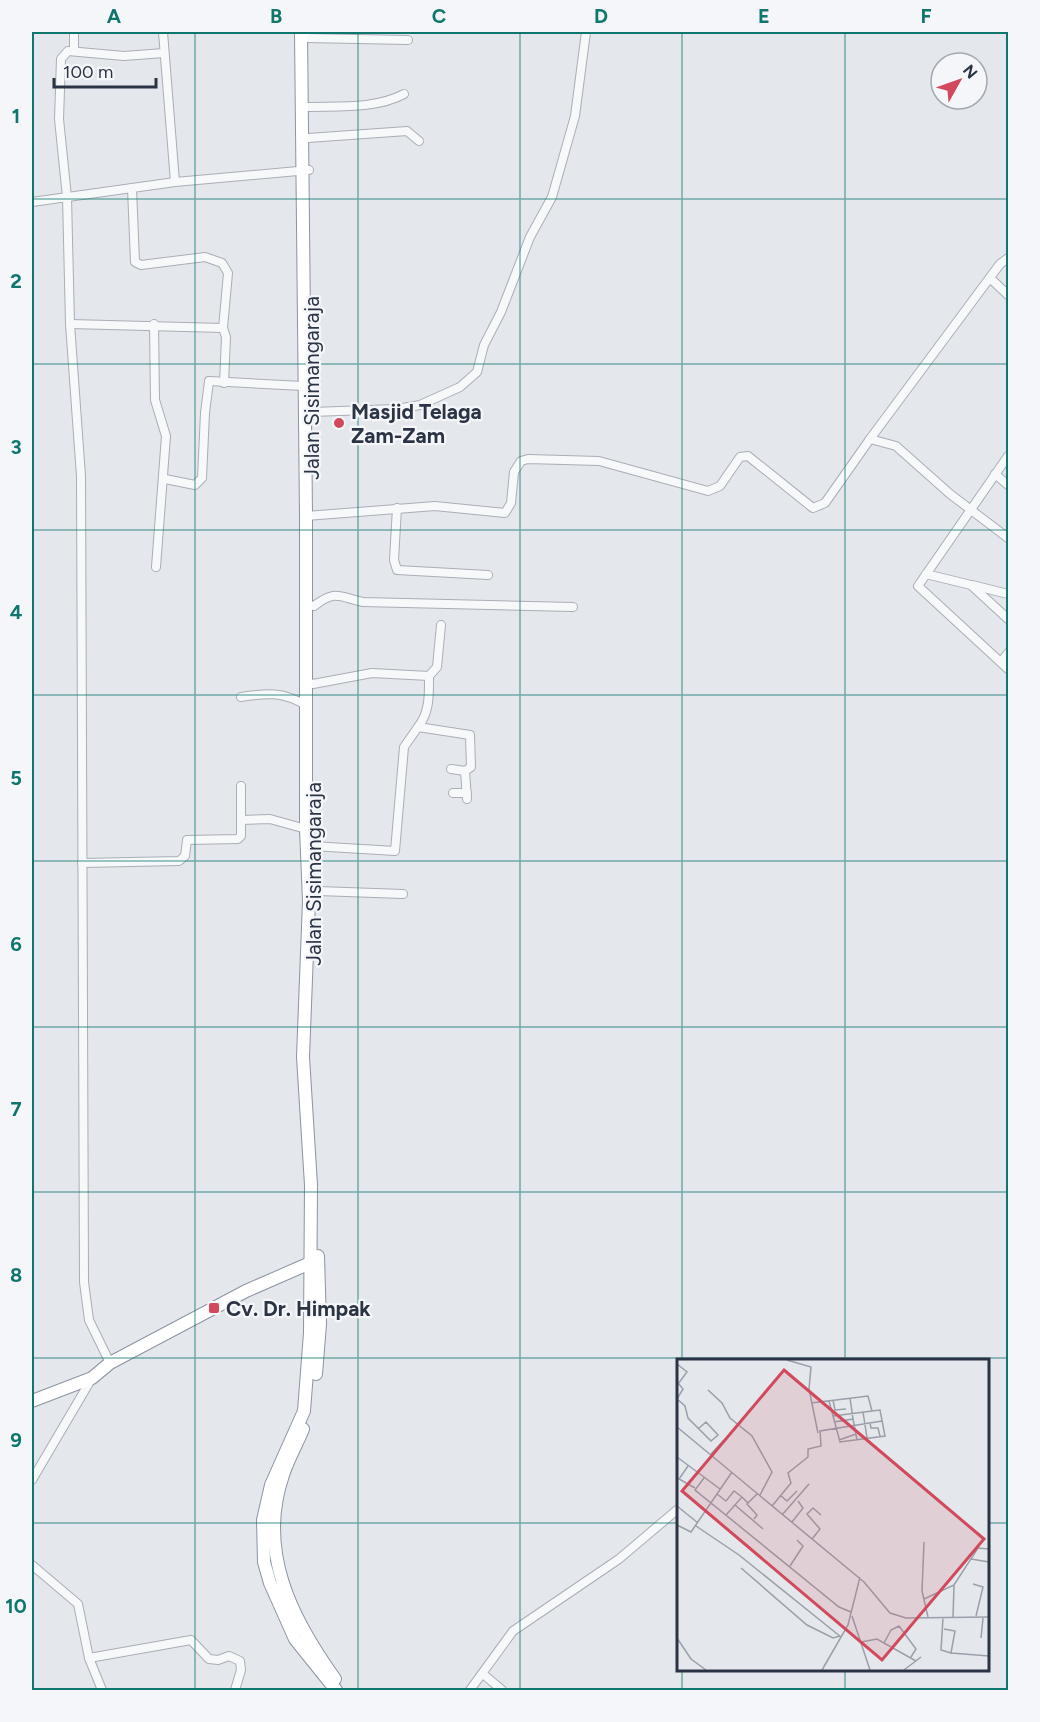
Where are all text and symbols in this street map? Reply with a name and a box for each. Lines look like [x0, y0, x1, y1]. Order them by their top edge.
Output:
text: A [107, 4, 122, 28]
text: B [270, 4, 282, 28]
text: C [432, 4, 446, 28]
text: D [594, 4, 608, 28]
text: E [758, 4, 770, 28]
text: F [920, 4, 932, 28]
scale bar [54, 51, 156, 89]
north arrow [929, 51, 989, 111]
text: 100 m [63, 61, 113, 83]
text: N [959, 61, 981, 83]
text: 1 [12, 104, 20, 128]
text: 2 [10, 269, 22, 293]
street label: Jalan Sisimangaraja [299, 296, 324, 480]
place label: Masjid Telaga Zam-Zam [351, 399, 482, 448]
marker: Masjid Telaga Zam-Zam [332, 416, 346, 430]
text: 3 [10, 435, 22, 459]
text: 4 [10, 600, 23, 624]
text: 5 [10, 766, 22, 790]
street label: Jalan Sisimangaraja [301, 782, 326, 966]
text: 6 [10, 932, 22, 956]
text: 7 [10, 1097, 22, 1121]
text: 8 [10, 1263, 22, 1287]
place label: Cv. Dr. Himpak [226, 1296, 371, 1321]
marker: Cv. Dr. Himpak [207, 1301, 221, 1315]
inset map [677, 1359, 989, 1671]
text: 9 [10, 1428, 22, 1452]
text: 10 [5, 1594, 27, 1618]

